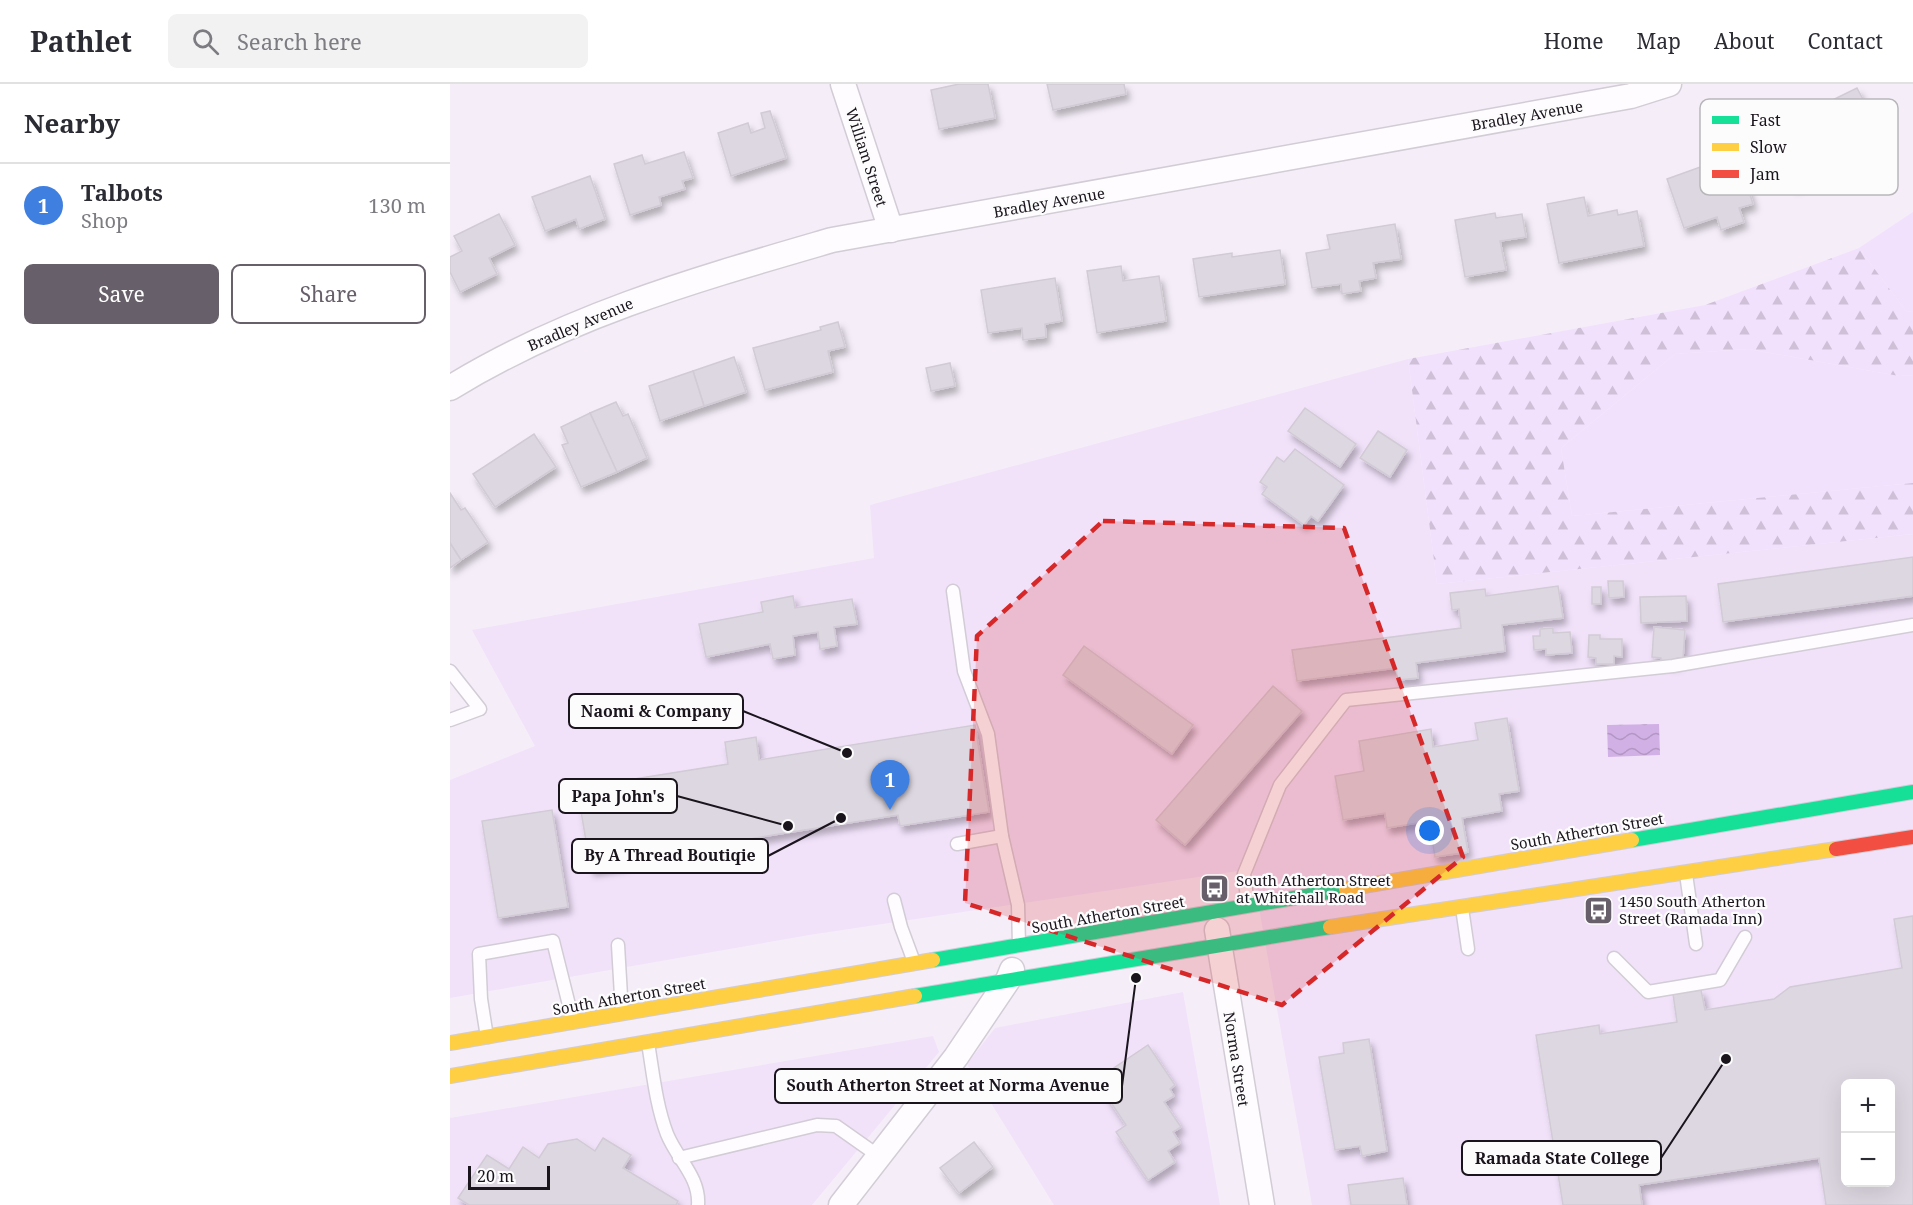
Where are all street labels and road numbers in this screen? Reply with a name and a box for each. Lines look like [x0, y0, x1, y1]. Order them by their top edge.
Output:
street label: Bradley Avenue [1470, 95, 1584, 135]
street label: William Street [842, 105, 892, 209]
street label: Bradley Avenue [992, 182, 1106, 222]
street label: Bradley Avenue [524, 293, 636, 355]
street label: South Atherton Street [1509, 808, 1665, 854]
street label: South Atherton Street [1030, 891, 1186, 937]
street label: South Atherton Street [551, 973, 707, 1019]
street label: Norma Street [1220, 1010, 1254, 1108]

